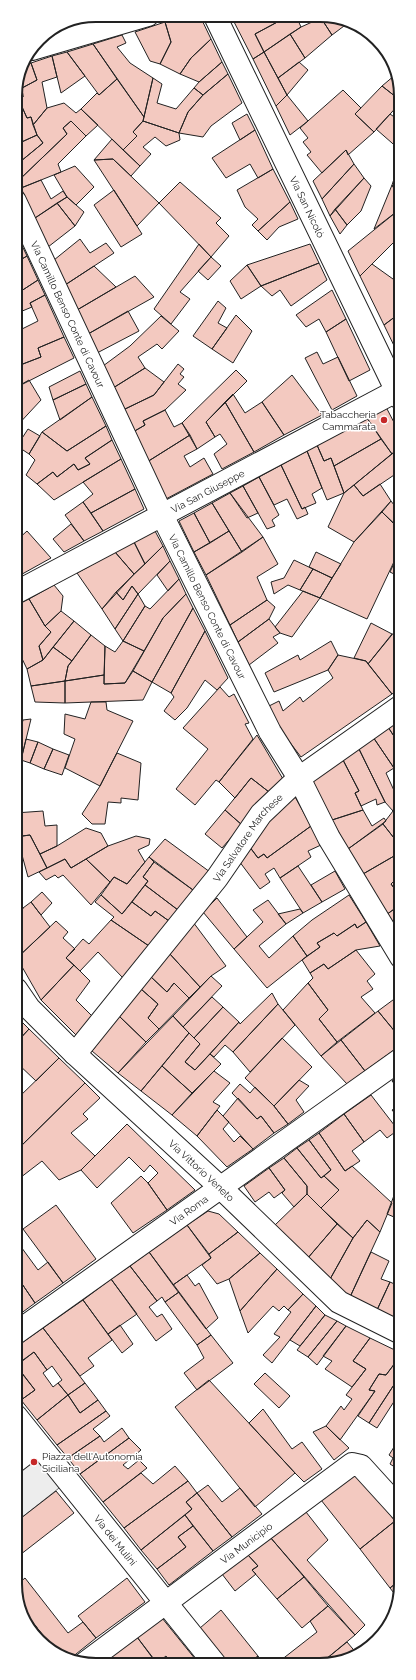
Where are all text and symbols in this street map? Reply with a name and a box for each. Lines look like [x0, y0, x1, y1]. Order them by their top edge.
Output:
street label: Via San Nicolò [287, 174, 327, 240]
street label: Via Camillo Benso Conte di Cavour [29, 239, 107, 390]
place label: Tabaccheria Cammarata [320, 409, 376, 432]
marker: Tabaccheria Cammarata [379, 415, 389, 425]
street label: Via San Giuseppe [169, 467, 246, 515]
street label: Via Camillo Benso Conte di Cavour [166, 533, 248, 682]
street label: Via Salvatore Marchese [211, 792, 285, 884]
street label: Via Vittorio Veneto [166, 1138, 236, 1204]
street label: Via Roma [168, 1193, 210, 1228]
place label: Piazza dell'Autonomia Siciliana [42, 1451, 143, 1474]
marker: Piazza dell'Autonomia Siciliana [29, 1457, 39, 1467]
street label: Via dei Mulini [92, 1513, 139, 1568]
street label: Via Municipio [218, 1520, 275, 1566]

